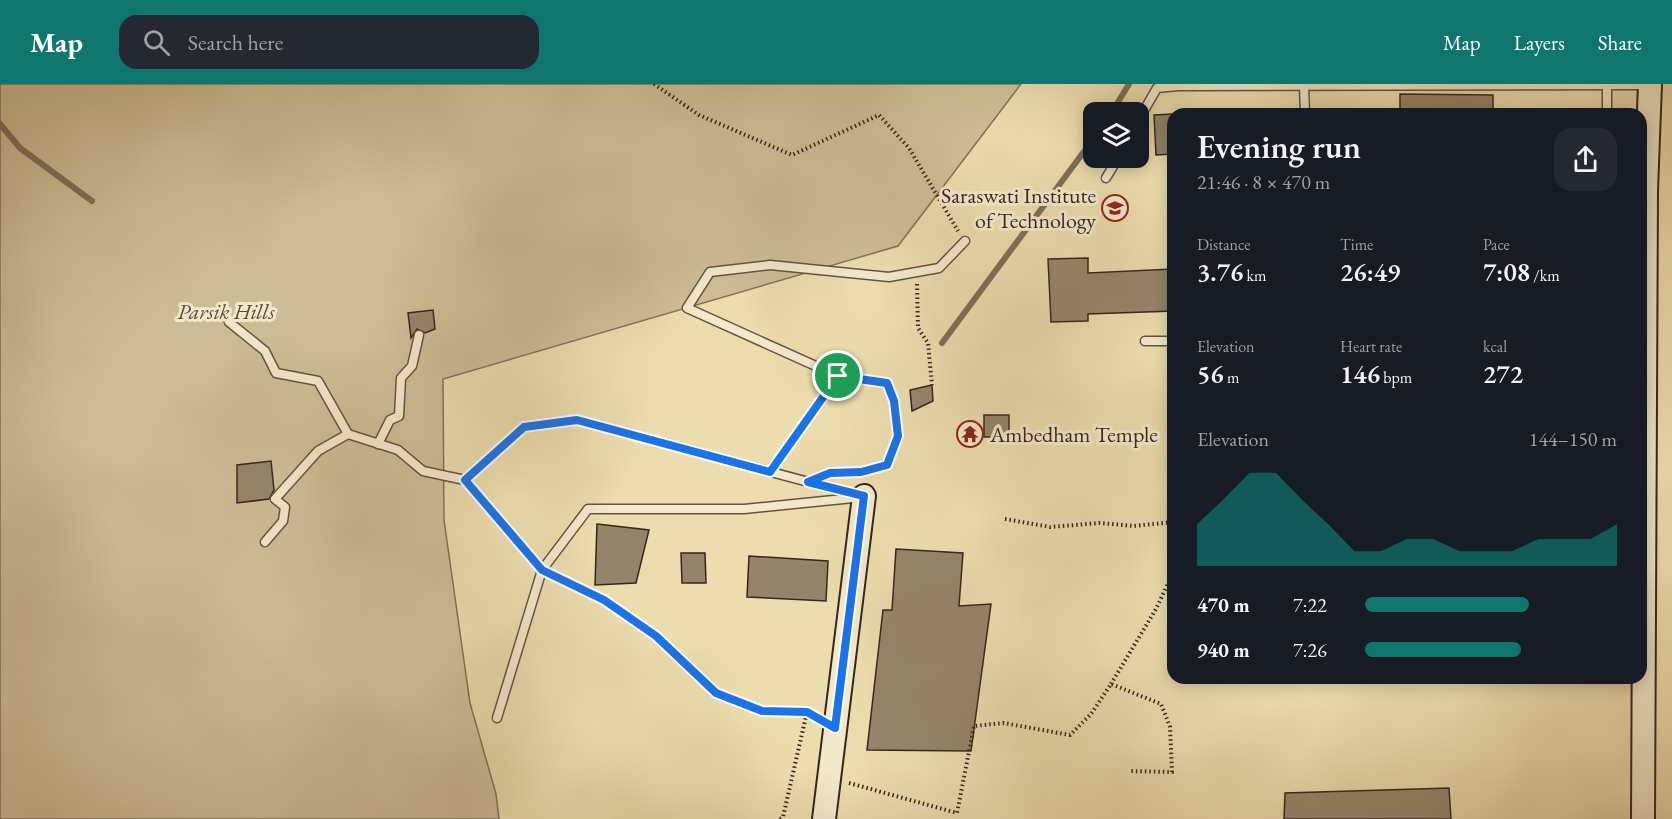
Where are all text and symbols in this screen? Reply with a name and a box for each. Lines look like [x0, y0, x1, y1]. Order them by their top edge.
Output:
search box [119, 15, 539, 69]
text: Map [30, 24, 83, 60]
icon: search [140, 26, 173, 59]
text: Search here [188, 28, 283, 57]
text: Map [1443, 29, 1481, 56]
text: Layers [1514, 29, 1565, 56]
text: Share [1598, 29, 1642, 56]
map controls [1083, 102, 1149, 168]
button: layers [1083, 102, 1149, 168]
text: Evening run [1197, 125, 1361, 168]
button: share [1554, 128, 1617, 191]
text: 21:46 · 8 × 470 m [1197, 169, 1330, 195]
place label: Saraswati Institute of Technology [941, 181, 1096, 235]
school or university icon: Saraswati Institute of Technology [1100, 193, 1130, 223]
text: Distance [1197, 234, 1250, 255]
text: Time [1340, 234, 1373, 255]
text: Pace [1483, 234, 1510, 255]
text: 3.76 [1197, 255, 1243, 289]
text: 26:49 [1340, 255, 1400, 289]
text: 7:08 [1483, 255, 1530, 289]
text: km [1243, 265, 1266, 286]
text: /km [1530, 265, 1560, 286]
park label: Parsik Hills [177, 297, 276, 326]
text: Elevation [1197, 336, 1255, 357]
text: Heart rate [1340, 336, 1402, 357]
text: kcal [1483, 336, 1507, 357]
pin [812, 350, 863, 401]
text: 56 [1197, 357, 1224, 391]
text: 146 [1340, 357, 1380, 391]
text: 272 [1483, 357, 1523, 391]
icon: arrive [821, 359, 854, 392]
text: m [1224, 367, 1239, 388]
text: bpm [1380, 367, 1412, 388]
temple icon: Ambedham Temple [955, 419, 985, 449]
place label: Ambedham Temple [989, 420, 1158, 449]
text: Elevation [1197, 426, 1269, 452]
text: 144–150 m [1529, 426, 1617, 452]
text: 470 m [1197, 592, 1250, 618]
text: 7:22 [1293, 592, 1327, 618]
text: 940 m [1197, 637, 1250, 663]
text: 7:26 [1293, 637, 1327, 663]

